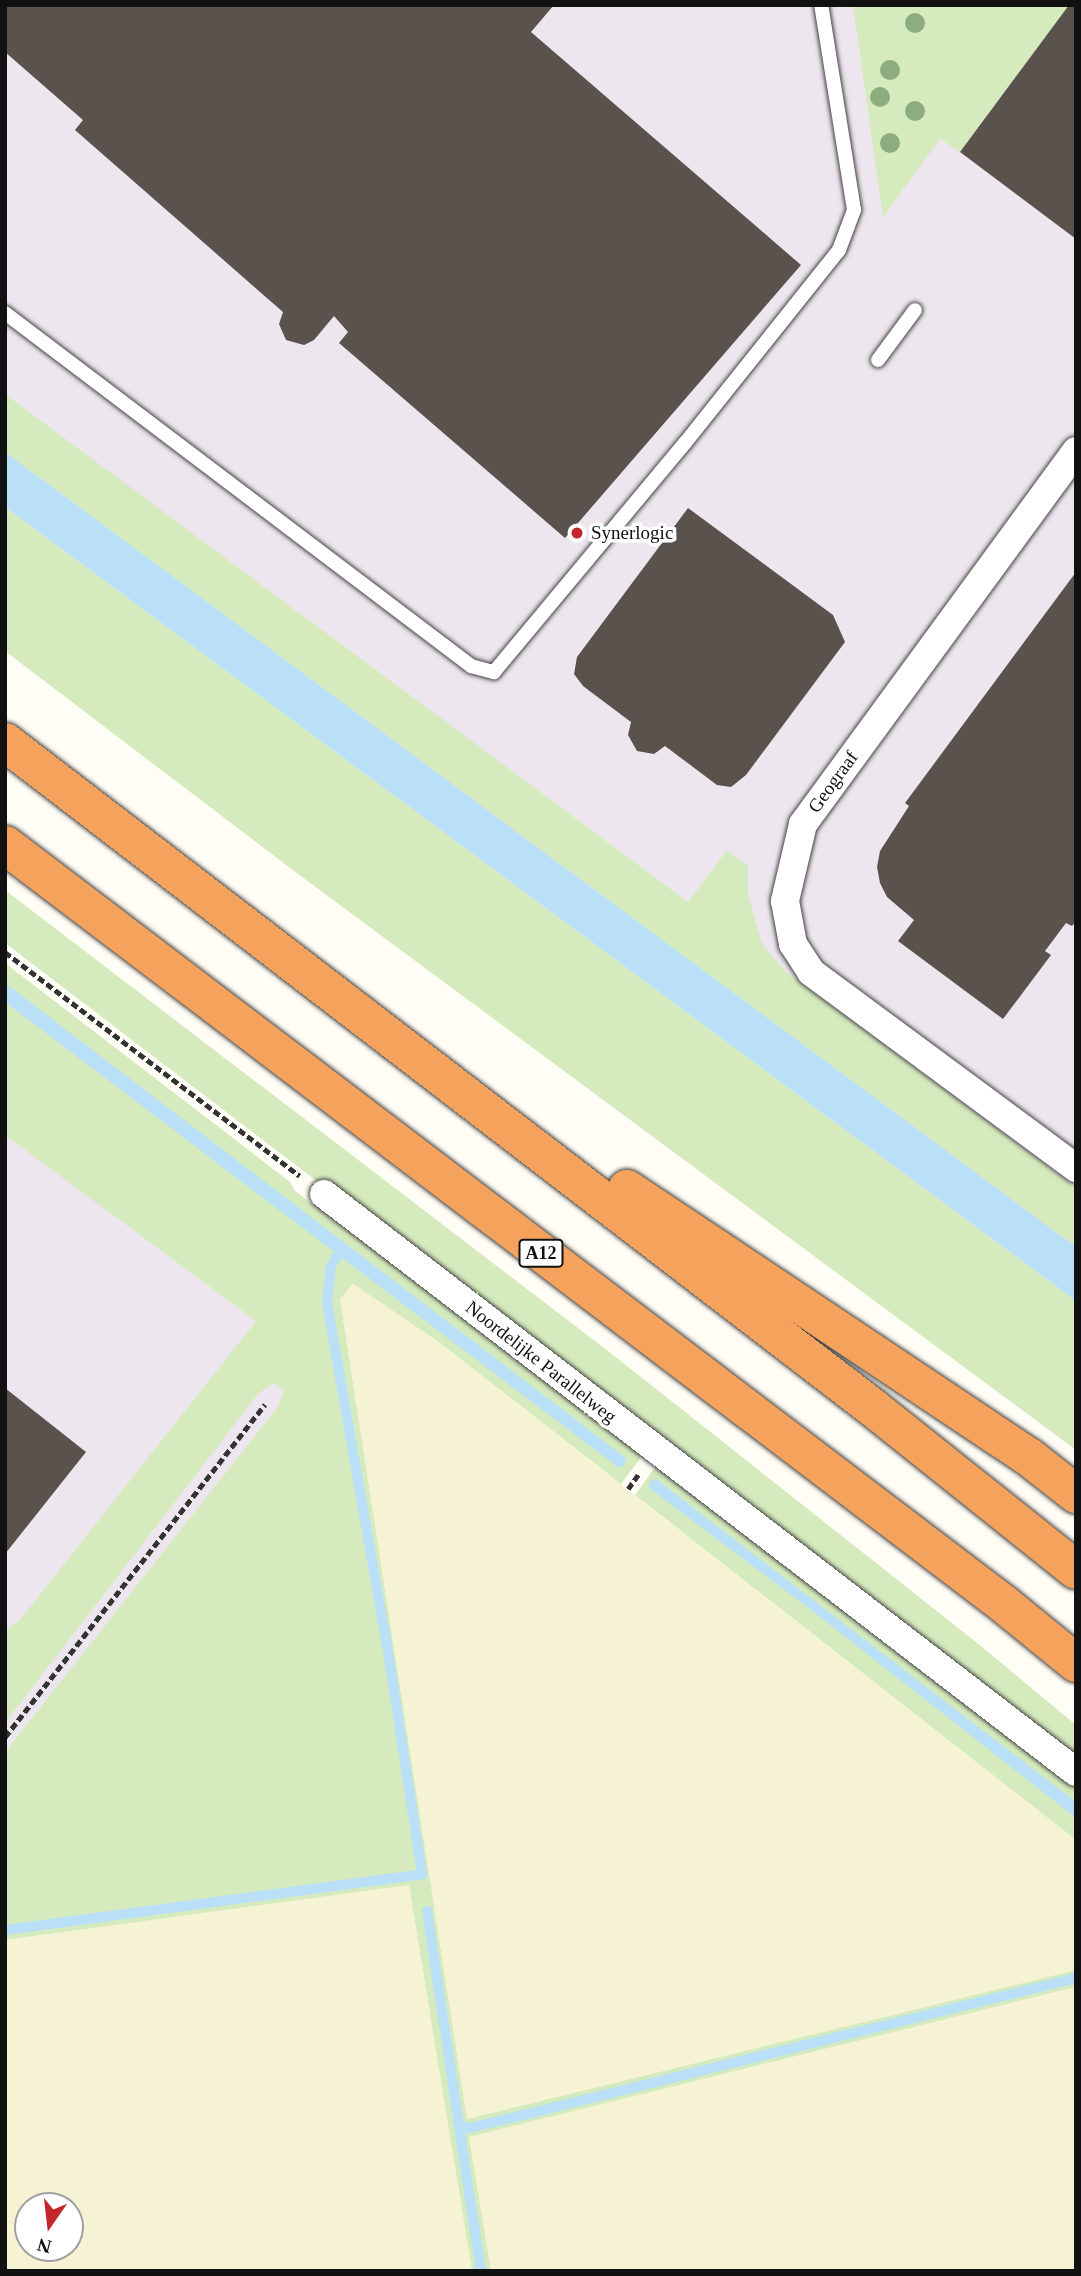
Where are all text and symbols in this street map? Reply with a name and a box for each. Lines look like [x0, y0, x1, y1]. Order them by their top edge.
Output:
place label: Synerlogic [591, 522, 673, 544]
marker: Synerlogic [569, 525, 585, 541]
street label: Geograaf [803, 747, 863, 817]
road number: A12 [518, 1238, 564, 1268]
street label: Noordelijke Parallelweg [461, 1296, 621, 1428]
north arrow [14, 2192, 84, 2262]
text: N [35, 2234, 53, 2258]

